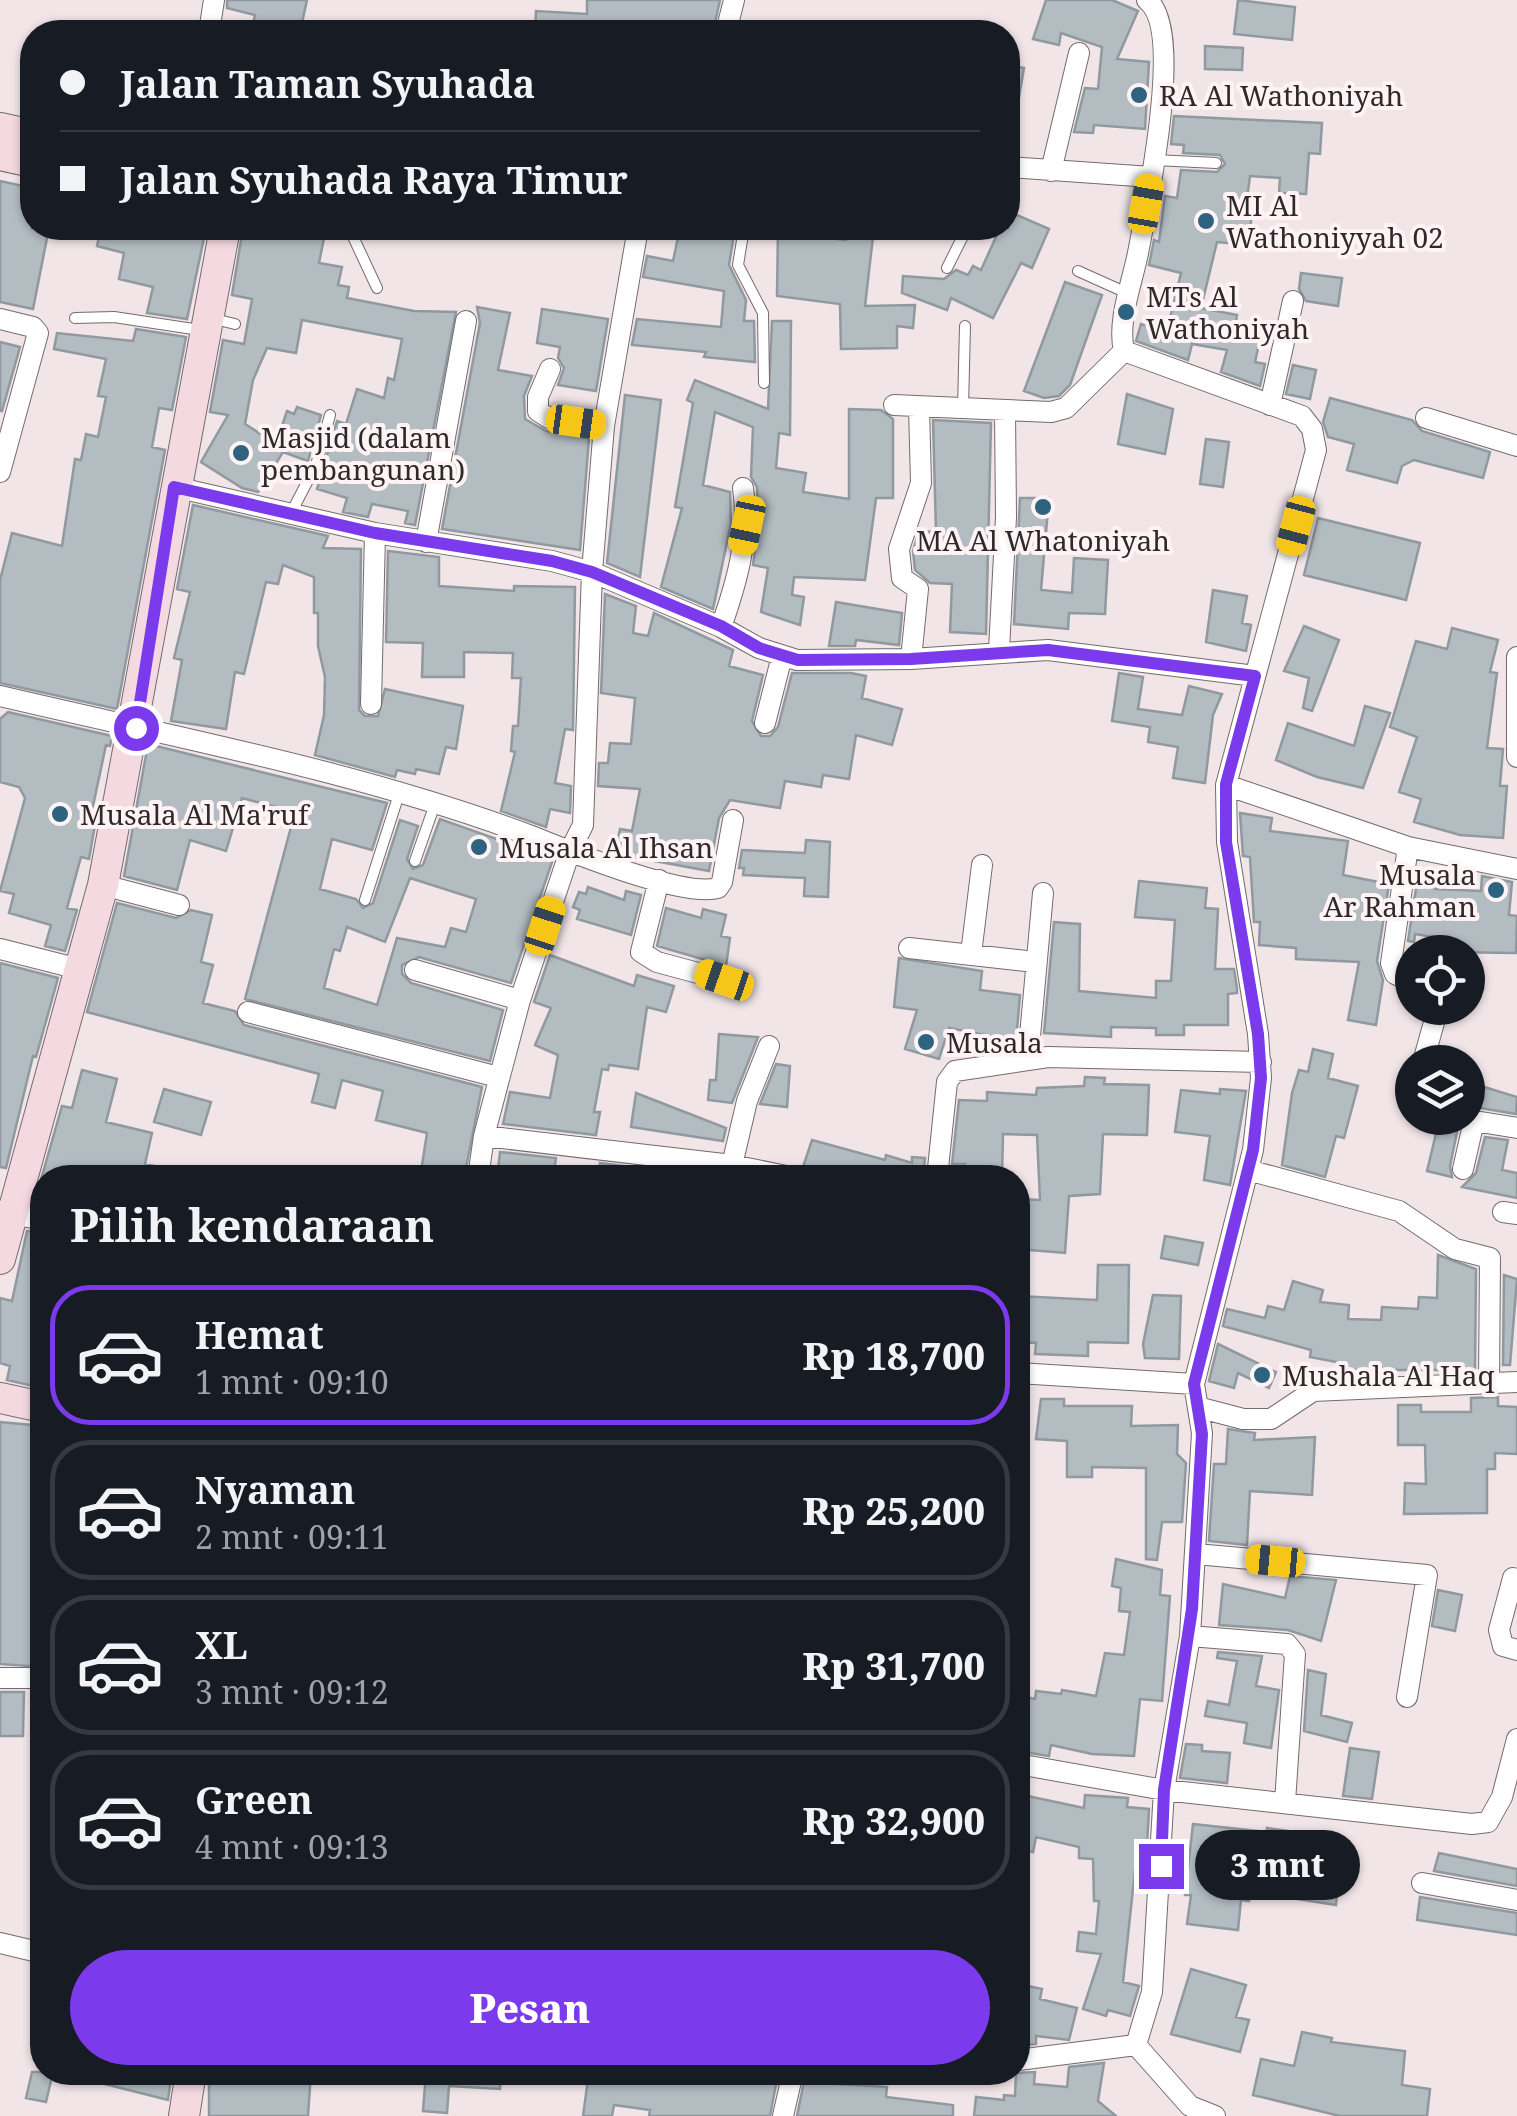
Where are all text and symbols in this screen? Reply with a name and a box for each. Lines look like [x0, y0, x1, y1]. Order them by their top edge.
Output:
text: Jalan Taman Syuhada [120, 57, 535, 109]
place label: RA Al Wathoniyah [1159, 76, 1403, 114]
marker: RA Al Wathoniyah [1128, 84, 1150, 106]
text: Jalan Syuhada Raya Timur [120, 153, 628, 205]
car [1126, 172, 1166, 236]
place label: MI Al Wathoniyyah 02 [1226, 186, 1444, 256]
marker: MI Al Wathoniyyah 02 [1195, 210, 1217, 232]
place label: MTs Al Wathoniyah [1146, 277, 1309, 347]
marker: MTs Al Wathoniyah [1115, 301, 1137, 323]
car [544, 403, 608, 441]
place label: Masjid (dalam pembangunan) [261, 418, 465, 488]
marker: Masjid (dalam pembangunan) [230, 442, 252, 464]
car [726, 493, 768, 557]
car [1274, 493, 1318, 559]
marker: MA Al Whatoniyah [1032, 496, 1054, 518]
place label: MA Al Whatoniyah [916, 521, 1170, 559]
route start [114, 706, 159, 751]
place label: Musala Al Ma'ruf [80, 795, 311, 833]
marker: Musala Al Ma'ruf [49, 803, 71, 825]
place label: Musala Al Ihsan [499, 828, 713, 866]
marker: Musala Al Ihsan [468, 836, 490, 858]
place label: Musala Ar Rahman [1324, 855, 1476, 925]
marker: Musala Ar Rahman [1485, 879, 1507, 901]
car [521, 893, 569, 959]
map controls [1395, 935, 1485, 1135]
button: locate [1395, 935, 1485, 1025]
car [691, 956, 757, 1004]
place label: Musala [946, 1023, 1043, 1061]
marker: Musala [915, 1031, 937, 1053]
button: layers [1395, 1045, 1485, 1135]
text: Pilih kendaraan [70, 1194, 434, 1255]
text: Hemat [195, 1308, 324, 1360]
icon: car [75, 1310, 165, 1400]
text: Rp 18,700 [803, 1329, 985, 1381]
place label: Mushala Al Haq [1282, 1356, 1495, 1394]
text: 1 mnt · 09:10 [195, 1360, 389, 1403]
marker: Mushala Al Haq [1251, 1364, 1273, 1386]
text: Nyaman [195, 1463, 355, 1515]
icon: car [75, 1465, 165, 1555]
text: Rp 25,200 [803, 1484, 985, 1536]
text: 2 mnt · 09:11 [195, 1515, 389, 1558]
car [1244, 1543, 1306, 1579]
text: XL [195, 1618, 248, 1670]
icon: car [75, 1620, 165, 1710]
text: Rp 31,700 [803, 1639, 985, 1691]
text: 3 mnt · 09:12 [195, 1670, 389, 1713]
text: Green [195, 1773, 313, 1825]
icon: car [75, 1775, 165, 1865]
text: Rp 32,900 [803, 1794, 985, 1846]
text: 4 mnt · 09:13 [195, 1825, 389, 1868]
callout: 3 mnt [1196, 1831, 1361, 1901]
text: 3 mnt [1231, 1843, 1324, 1886]
route end [1139, 1844, 1184, 1889]
button: Pesan [70, 1950, 990, 2065]

